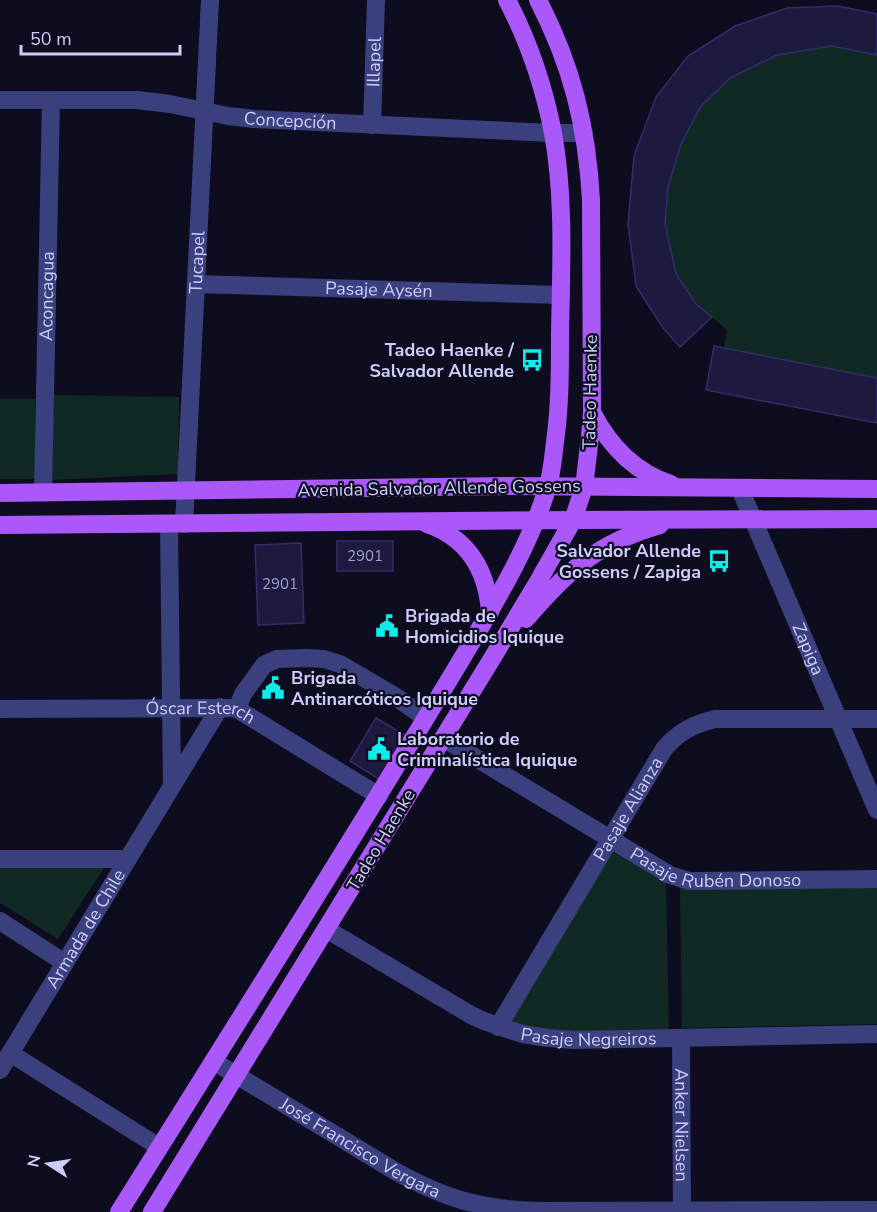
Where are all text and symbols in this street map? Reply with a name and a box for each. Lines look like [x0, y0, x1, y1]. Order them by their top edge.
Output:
scale bar [21, 18, 180, 56]
text: 50 m [30, 27, 72, 51]
street label: Illapel [361, 36, 387, 88]
street label: Concepción [243, 106, 337, 135]
street label: Tucapel [183, 230, 211, 294]
street label: Aconcagua [34, 251, 60, 341]
street label: Pasaje Aysén [325, 276, 433, 303]
street label: Tadeo Haenke [577, 334, 603, 450]
place label: Tadeo Haenke / Salvador Allende [369, 338, 514, 383]
bus stop icon: Tadeo Haenke / Salvador Allende [519, 347, 545, 373]
street label: Avenida Salvador Allende Gossens [297, 474, 581, 502]
place label: Salvador Allende Gossens / Zapiga [556, 539, 701, 584]
house number: 2901 [347, 546, 383, 566]
bus stop icon: Salvador Allende Gossens / Zapiga [706, 548, 732, 574]
house number: 2901 [262, 574, 298, 594]
place label: Brigada de Homicidios Iquique [405, 604, 564, 649]
public building icon: Brigada de Homicidios Iquique [374, 613, 400, 639]
street label: Zapiga [787, 619, 830, 679]
place label: Brigada Antinarcóticos Iquique [291, 666, 478, 711]
public building icon: Brigada Antinarcóticos Iquique [260, 675, 286, 701]
street label: Óscar Esterch [145, 696, 260, 729]
place label: Laboratorio de Criminalística Iquique [397, 727, 577, 772]
public building icon: Laboratorio de Criminalística Iquique [366, 736, 392, 762]
street label: Pasaje Alianza [588, 752, 669, 865]
street label: Tadeo Haenke [341, 784, 421, 896]
street label: Pasaje Rubén Donoso [626, 842, 801, 894]
street label: Armada de Chile [40, 865, 131, 993]
street label: Pasaje Negreiros [519, 1022, 657, 1052]
street label: Anker Nielsen [669, 1068, 694, 1182]
street label: José Francisco Vergara [274, 1092, 444, 1204]
north arrow [18, 1134, 78, 1194]
text: N [22, 1153, 46, 1169]

